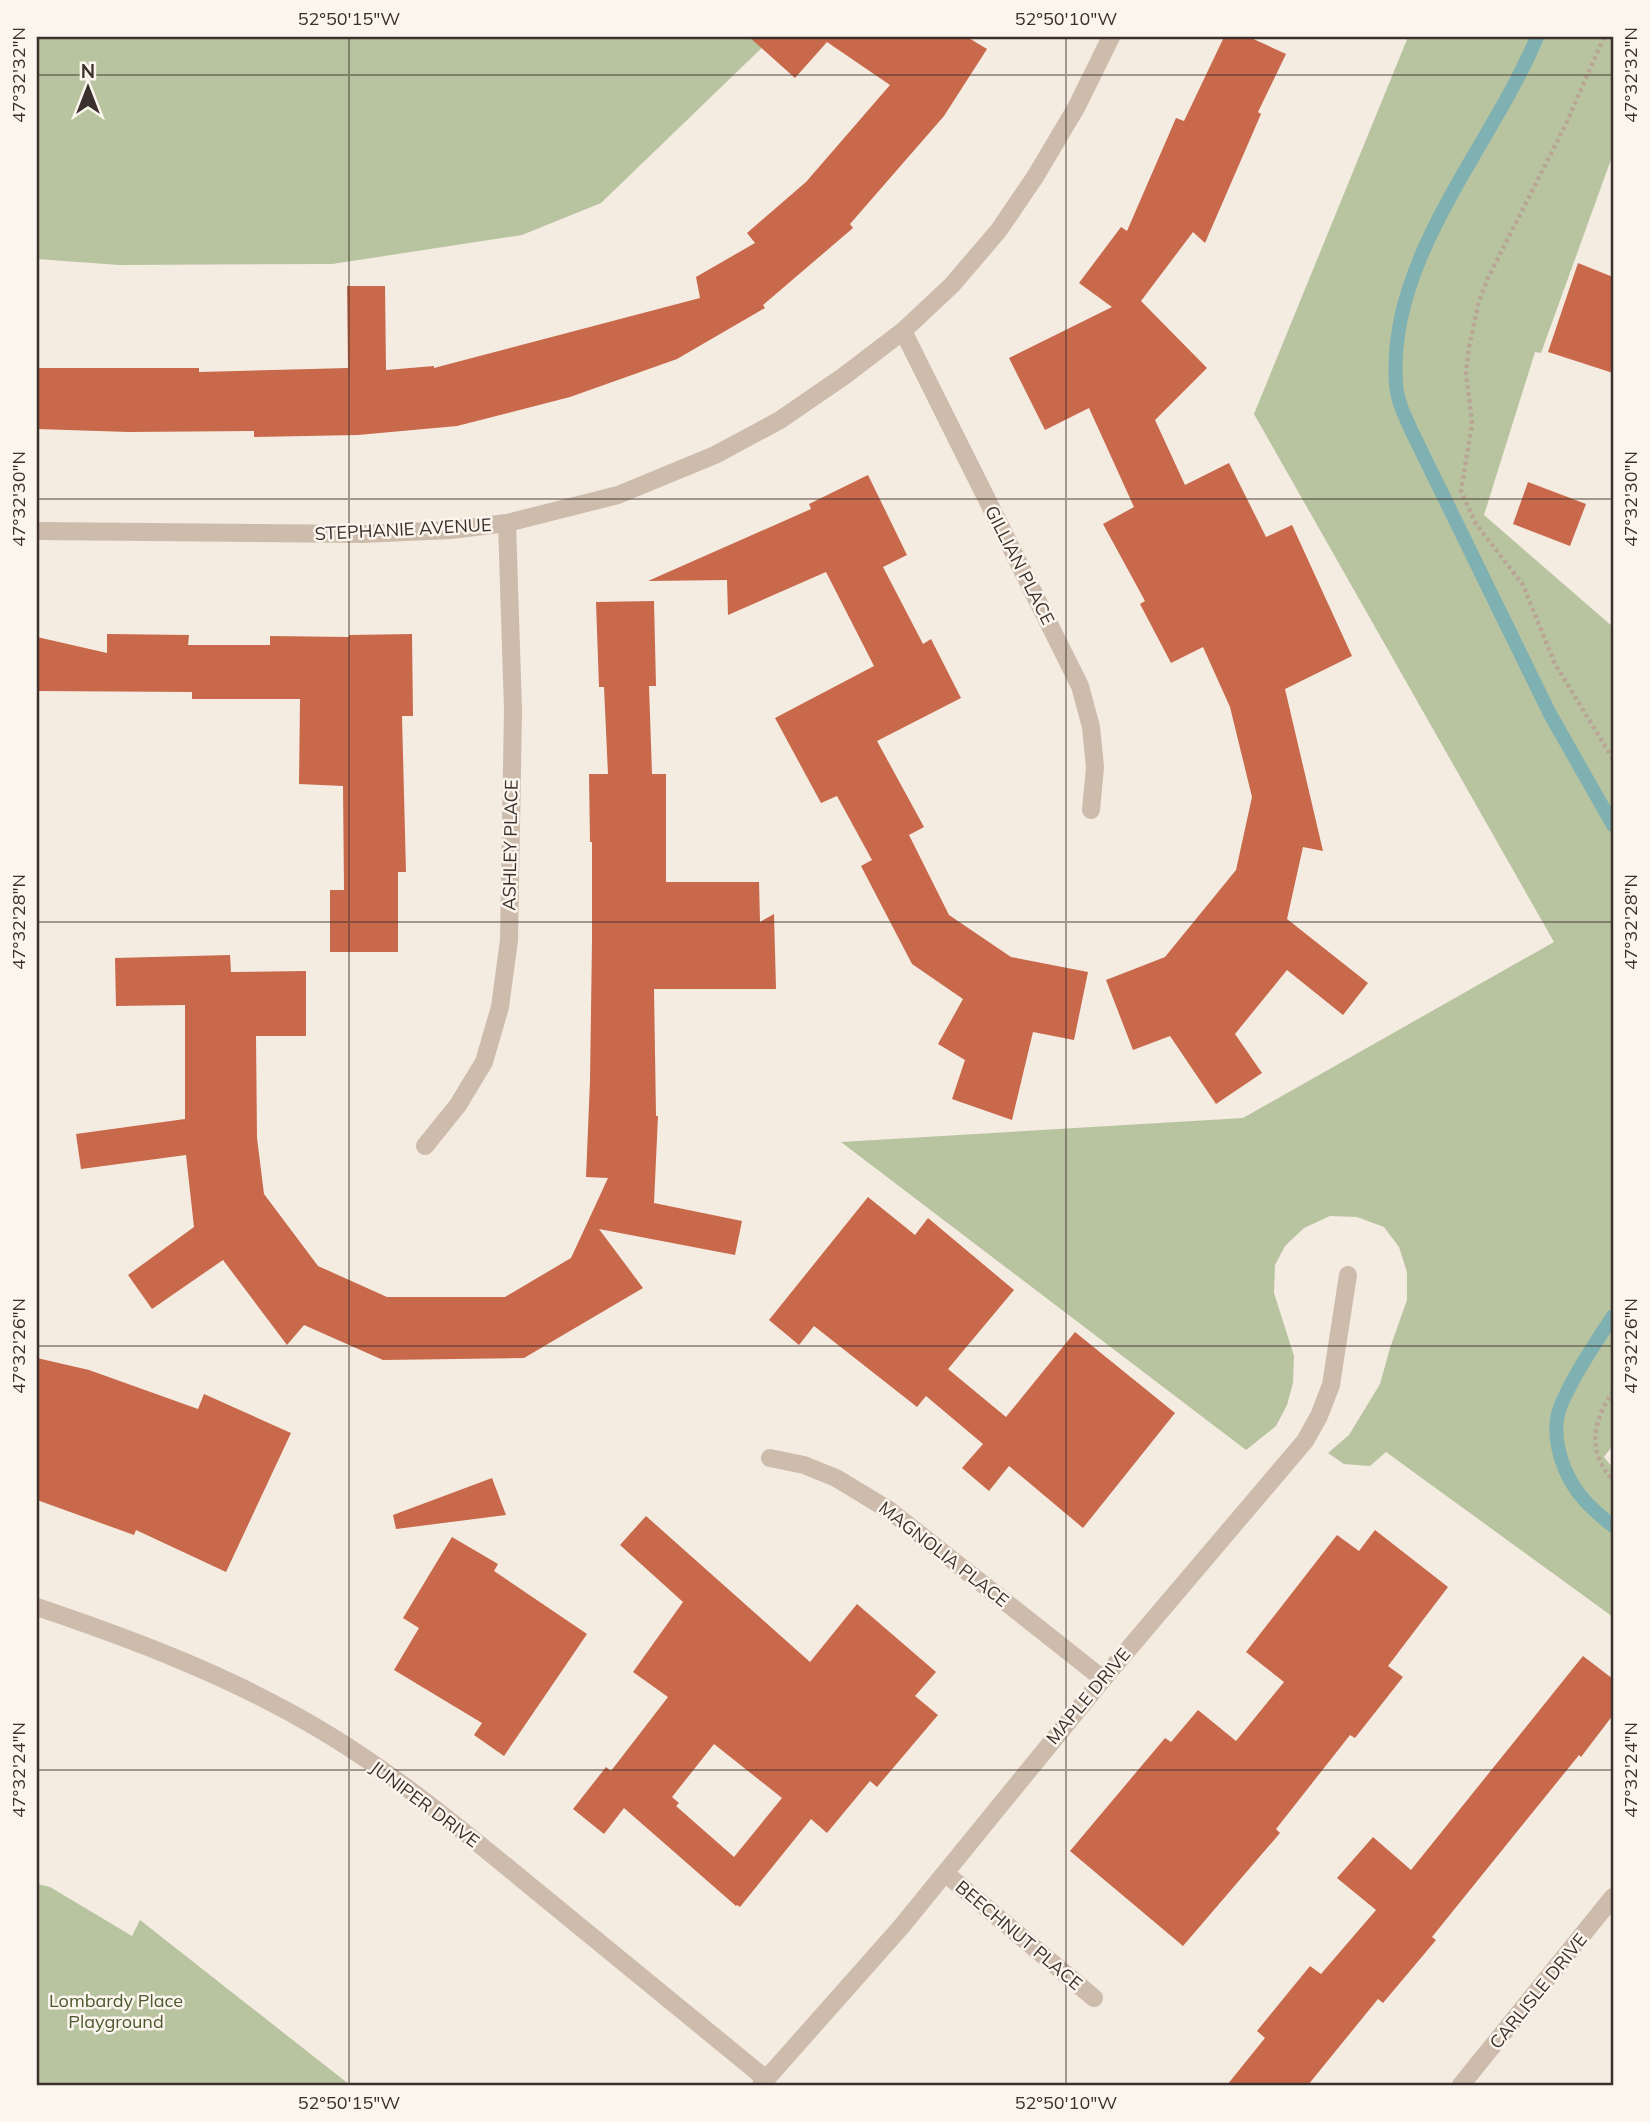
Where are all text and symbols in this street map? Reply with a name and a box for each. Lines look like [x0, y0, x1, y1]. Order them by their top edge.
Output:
text: 52°50'15"W [298, 7, 400, 30]
text: 52°50'10"W [1015, 7, 1117, 30]
text: 47°32'32"N [7, 27, 30, 123]
text: 47°32'32"N [1619, 27, 1642, 123]
north arrow [52, 52, 122, 122]
text: N [81, 59, 95, 83]
text: 47°32'30"N [7, 451, 30, 547]
text: 47°32'30"N [1619, 451, 1642, 547]
street label: GILLIAN PLACE [980, 502, 1060, 628]
street label: STEPHANIE AVENUE [314, 513, 492, 545]
street label: ASHLEY PLACE [497, 779, 523, 911]
text: 47°32'28"N [7, 874, 30, 970]
text: 47°32'28"N [1619, 874, 1642, 970]
text: 47°32'26"N [7, 1298, 30, 1394]
text: 47°32'26"N [1619, 1298, 1642, 1394]
street label: MAGNOLIA PLACE [875, 1496, 1013, 1612]
street label: MAPLE DRIVE [1041, 1643, 1135, 1749]
text: 47°32'24"N [7, 1722, 30, 1818]
text: 47°32'24"N [1619, 1722, 1642, 1818]
street label: JUNIPER DRIVE [366, 1756, 484, 1852]
street label: BEECHNUT PLACE [951, 1875, 1087, 1995]
street label: CARLISLE DRIVE [1484, 1929, 1592, 2053]
park label: Lombardy Place Playground [49, 1989, 183, 2033]
text: 52°50'15"W [298, 2091, 400, 2114]
text: 52°50'10"W [1015, 2091, 1117, 2114]

